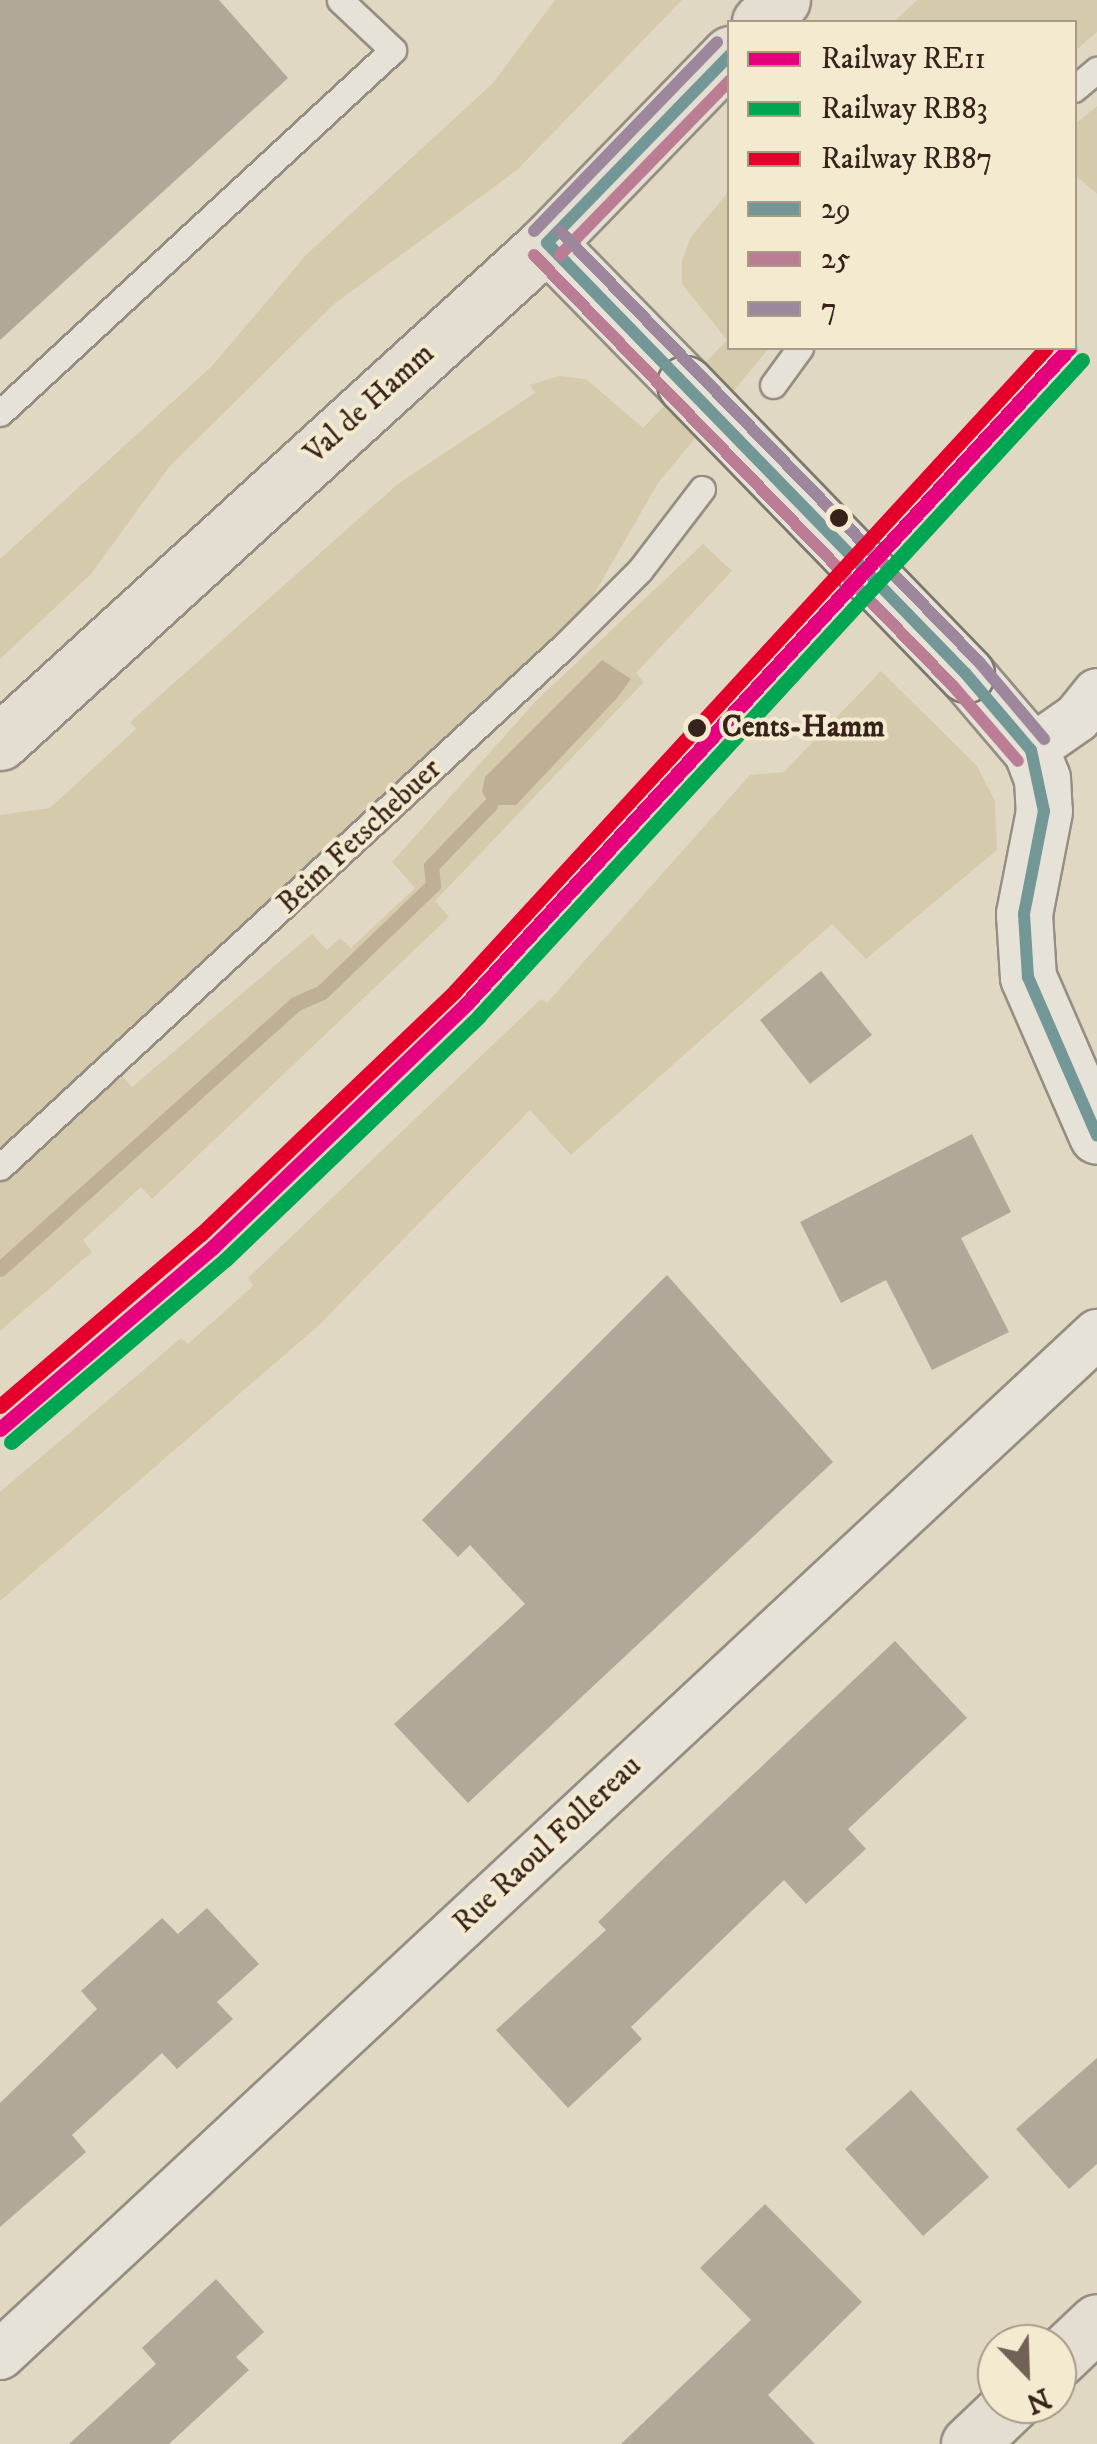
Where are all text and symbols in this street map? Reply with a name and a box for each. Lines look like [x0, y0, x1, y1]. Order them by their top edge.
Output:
legend [727, 20, 1077, 350]
text: Railway RE11 [821, 41, 986, 78]
text: Railway RB83 [821, 91, 988, 128]
text: Railway RB87 [821, 141, 992, 178]
text: 29 [821, 191, 851, 228]
text: 25 [821, 241, 850, 278]
text: 7 [821, 291, 837, 328]
street label: Val de Hamm [298, 336, 442, 472]
unlabelled marker [829, 508, 849, 528]
place label: Cents-Hamm [722, 710, 885, 746]
marker: Cents-Hamm [681, 712, 713, 744]
street label: Beim Fetschebuer [271, 752, 449, 922]
street label: Rue Raoul Follereau [447, 1749, 649, 1941]
north arrow [977, 2324, 1077, 2424]
text: N [1021, 2380, 1056, 2421]

